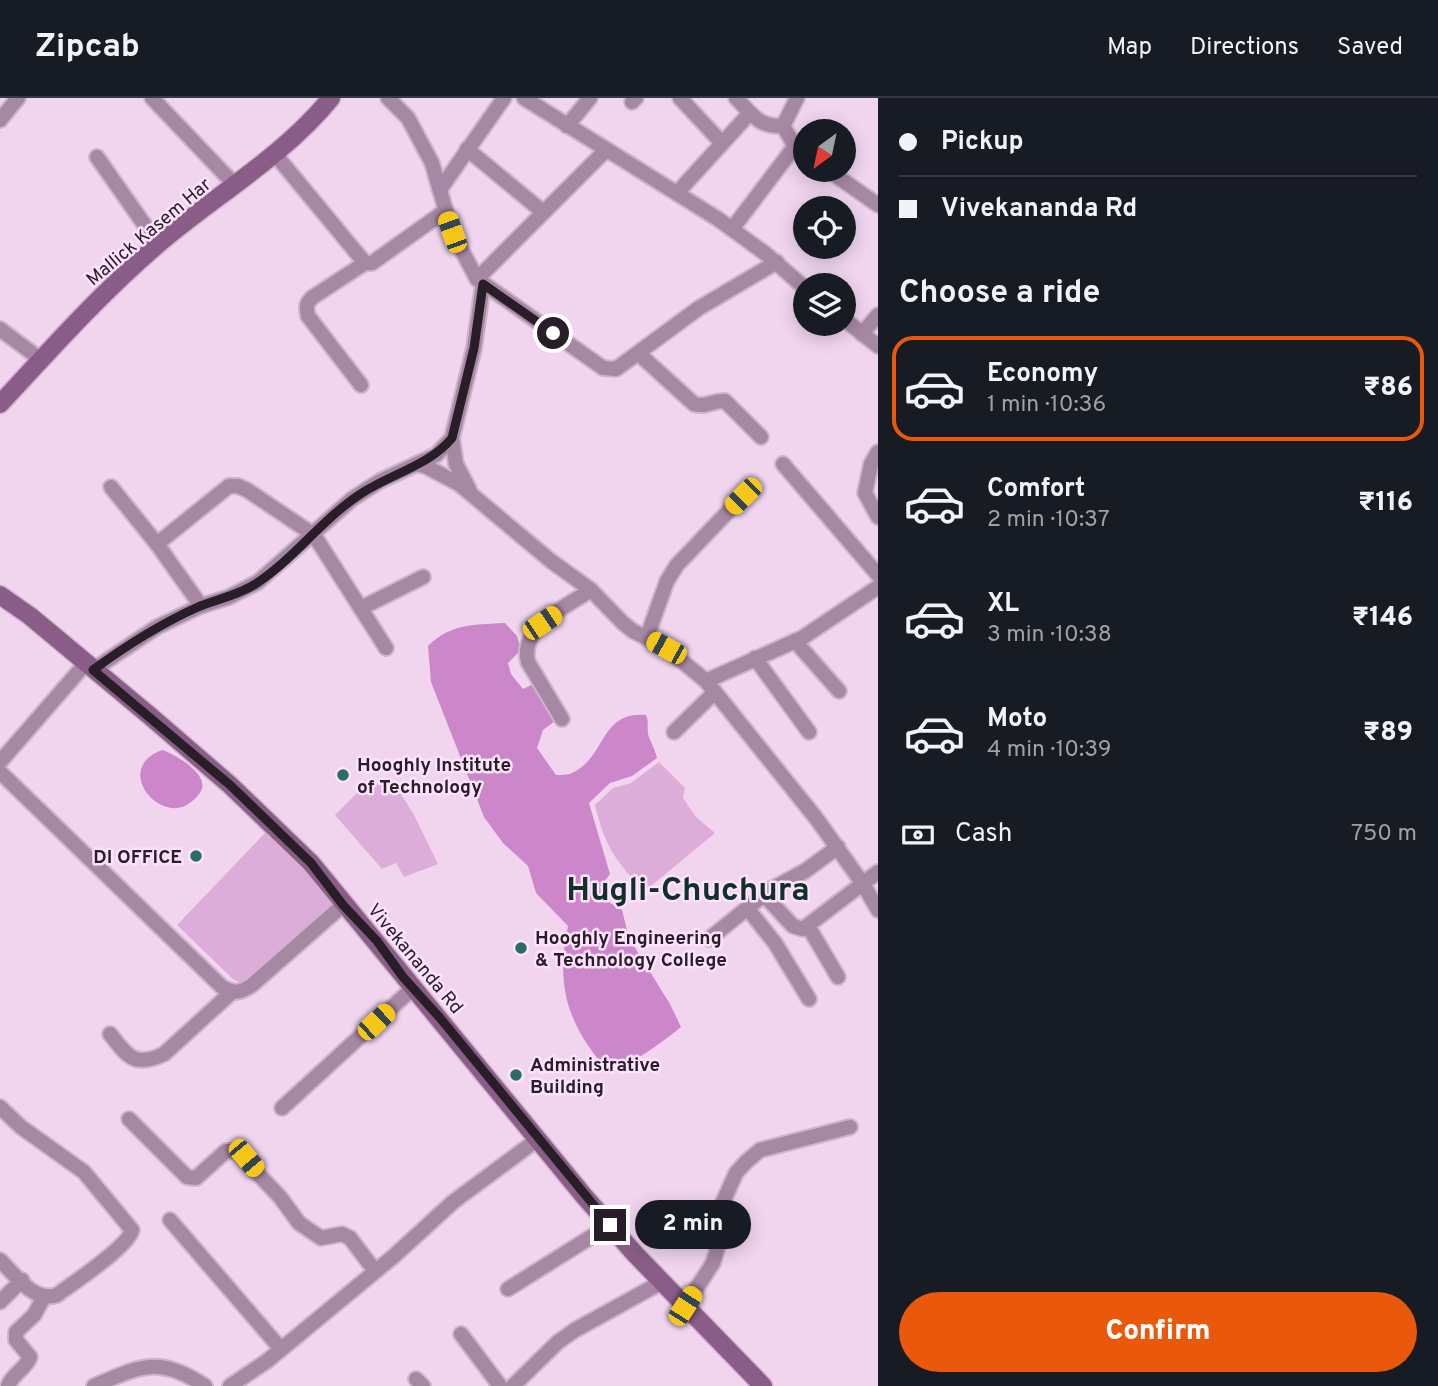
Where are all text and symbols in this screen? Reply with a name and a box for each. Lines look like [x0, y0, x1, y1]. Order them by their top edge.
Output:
text: Zipcab [35, 27, 140, 69]
text: Map [1107, 33, 1152, 63]
text: Directions [1190, 33, 1299, 63]
text: Saved [1337, 33, 1403, 63]
north arrow [793, 119, 856, 182]
map controls [793, 119, 856, 336]
text: Pickup [941, 126, 1024, 159]
street label: Mallick Kasem Har [82, 173, 217, 292]
text: Vivekananda Rd [941, 193, 1137, 226]
button: locate [793, 196, 856, 259]
car [435, 209, 470, 255]
button: layers [793, 273, 856, 336]
text: Choose a ride [899, 274, 1100, 314]
route start [537, 317, 569, 349]
icon: car [903, 357, 966, 420]
text: Economy [987, 358, 1098, 391]
text: ₹86 [1363, 372, 1413, 405]
text: 1 min · 10:36 [987, 391, 1106, 420]
icon: car [903, 472, 966, 535]
text: Comfort [987, 473, 1085, 506]
car [721, 474, 766, 518]
text: ₹116 [1358, 487, 1413, 520]
text: 2 min · 10:37 [987, 506, 1110, 535]
icon: car [903, 587, 966, 650]
text: XL [987, 588, 1019, 621]
text: ₹146 [1352, 602, 1413, 635]
car [519, 603, 566, 643]
text: 3 min · 10:38 [987, 621, 1112, 650]
car [643, 629, 690, 667]
icon: car [903, 702, 966, 765]
text: Moto [987, 703, 1047, 736]
text: ₹89 [1363, 717, 1413, 750]
text: 4 min · 10:39 [987, 736, 1111, 765]
place label: Hooghly Institute of Technology [357, 754, 511, 800]
marker: Hooghly Institute of Technology [335, 767, 351, 783]
icon: cash [899, 816, 937, 854]
text: Cash [955, 818, 1012, 851]
text: 750 m [1351, 820, 1417, 849]
place label: DI OFFICE [93, 846, 182, 870]
marker: DI OFFICE [188, 848, 204, 864]
district label: Hugli-Chuchura [566, 871, 810, 913]
street label: Vivekananda Rd [361, 899, 468, 1019]
place label: Hooghly Engineering & Technology College [535, 927, 727, 973]
marker: Hooghly Engineering & Technology College [513, 940, 529, 956]
car [354, 1000, 399, 1044]
place label: Administrative Building [530, 1054, 660, 1100]
marker: Administrative Building [508, 1067, 524, 1083]
car [225, 1135, 268, 1181]
callout: 2 min [634, 1200, 750, 1250]
route end [594, 1209, 626, 1241]
text: 2 min [663, 1210, 723, 1239]
car [665, 1283, 706, 1329]
button: Confirm [899, 1292, 1417, 1372]

